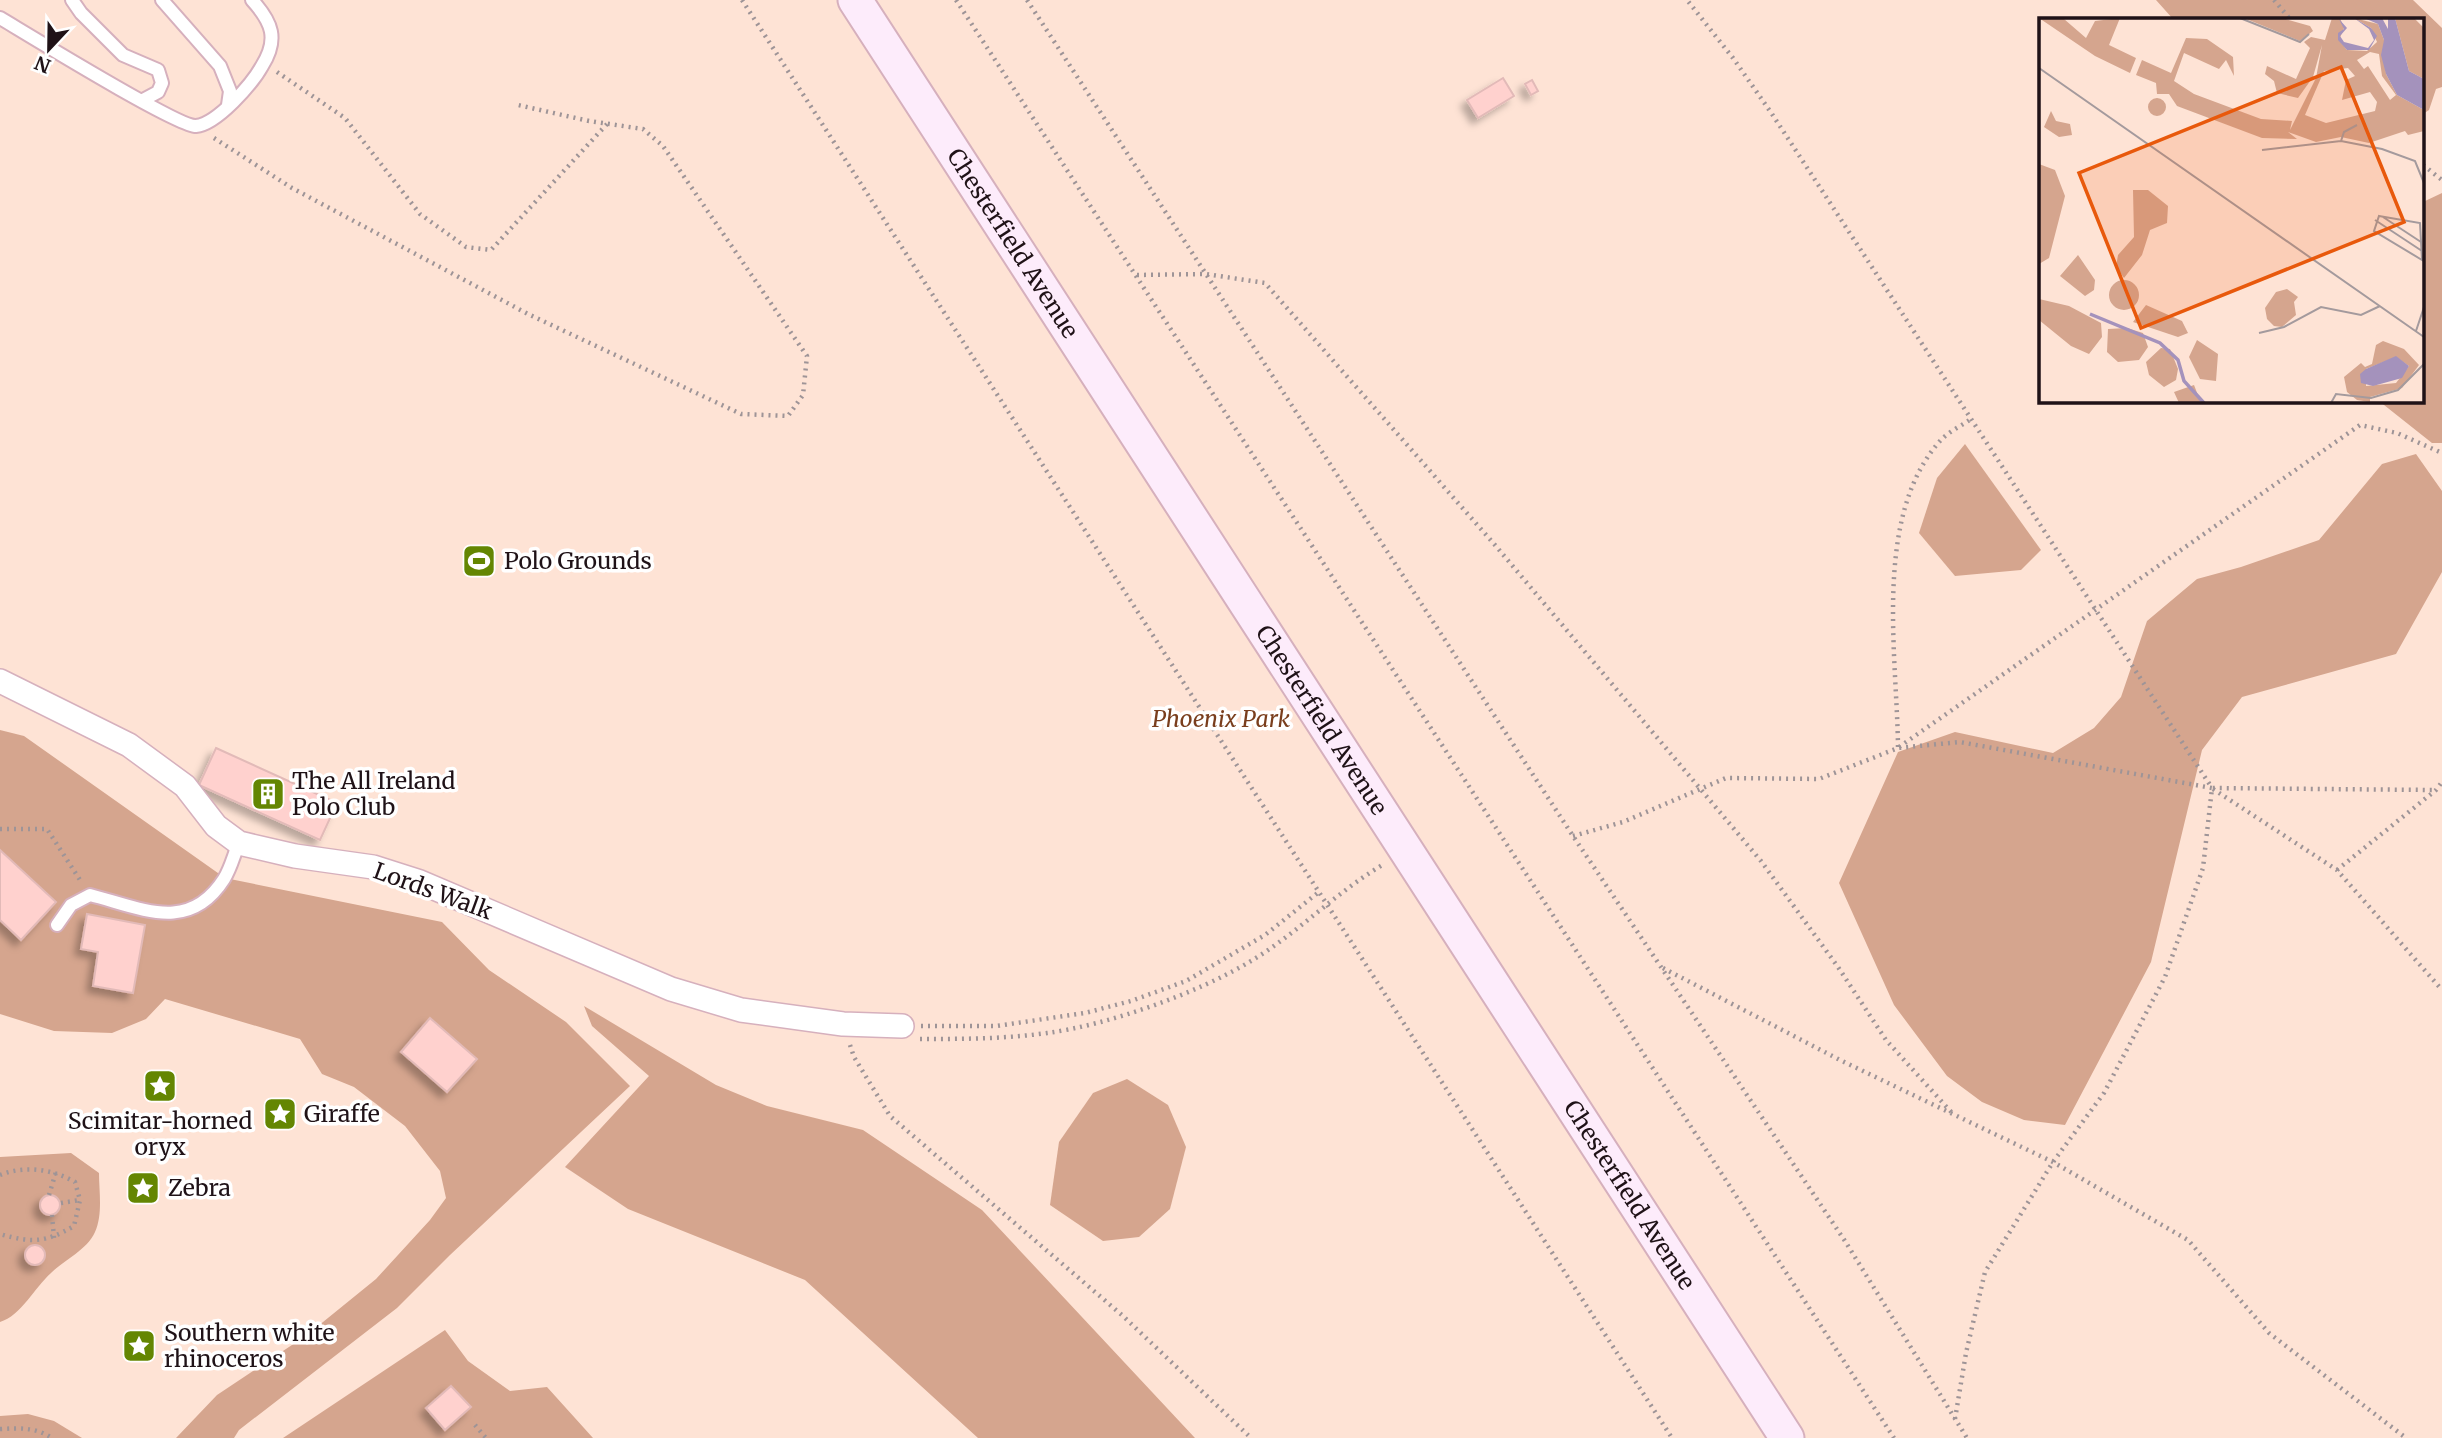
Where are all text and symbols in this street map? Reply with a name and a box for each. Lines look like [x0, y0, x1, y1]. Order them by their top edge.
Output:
north arrow [14, 14, 84, 84]
inset map [2039, 18, 2424, 402]
text: N [31, 51, 54, 79]
street label: Chesterfield Avenue [941, 143, 1085, 343]
sports icon: Polo Grounds [460, 542, 498, 580]
place label: Polo Grounds [504, 546, 652, 575]
street label: Chesterfield Avenue [1250, 619, 1394, 820]
park label: Phoenix Park [1152, 704, 1291, 733]
place label: The All Ireland Polo Club [292, 766, 456, 821]
building icon: The All Ireland Polo Club [249, 775, 287, 813]
street label: Lords Walk [370, 856, 497, 926]
place icon: Scimitar-horned oryx [141, 1067, 179, 1105]
street label: Chesterfield Avenue [1558, 1094, 1702, 1295]
place icon: Giraffe [261, 1095, 299, 1133]
place label: Giraffe [304, 1099, 380, 1128]
place label: Scimitar-horned oryx [68, 1106, 252, 1161]
place icon: Zebra [124, 1169, 162, 1207]
place label: Zebra [168, 1173, 231, 1202]
place label: Southern white rhinoceros [164, 1318, 335, 1373]
place icon: Southern white rhinoceros [120, 1327, 158, 1365]

